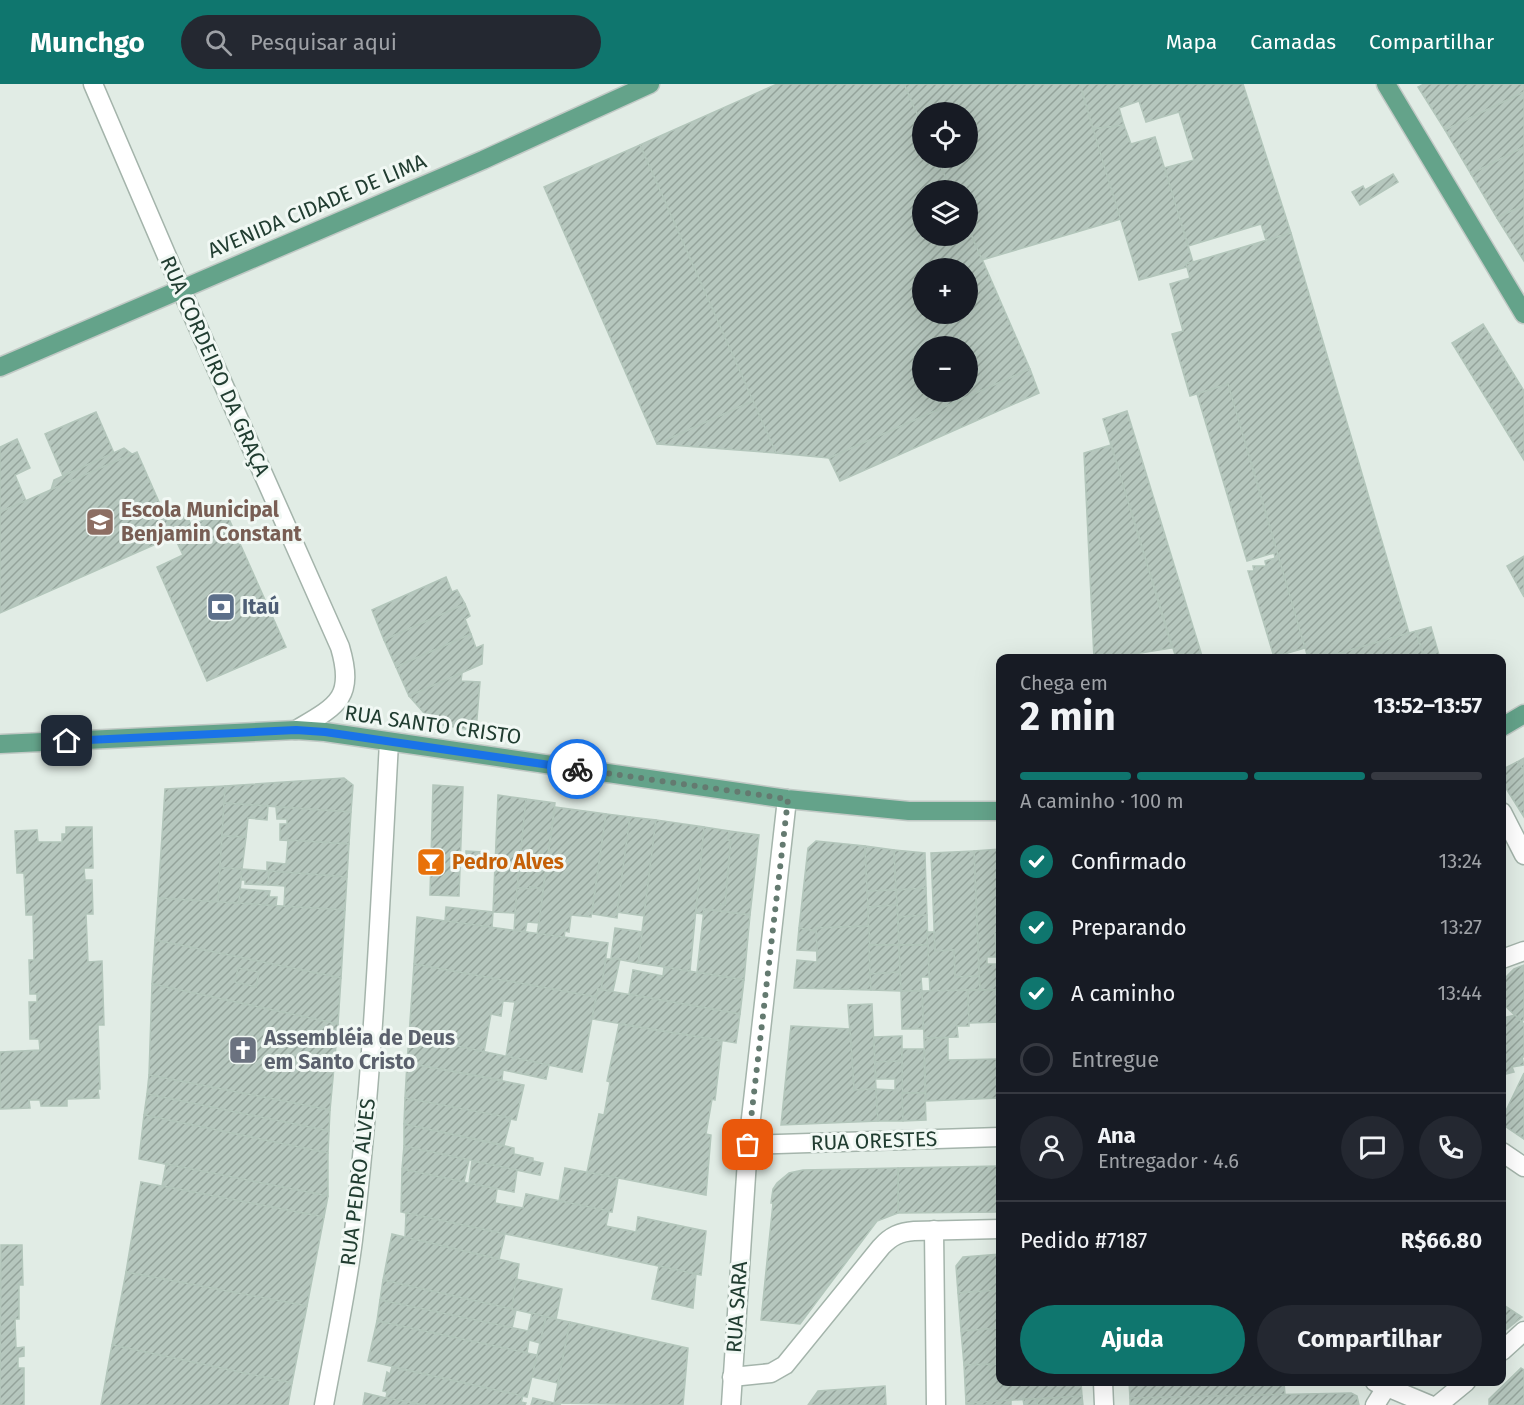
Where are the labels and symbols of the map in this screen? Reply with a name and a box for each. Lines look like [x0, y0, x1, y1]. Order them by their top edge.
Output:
street label: AVENIDA CIDADE DE LIMA [204, 148, 430, 264]
street label: RUA CORDEIRO DA GRAÇA [155, 252, 275, 480]
place label: Escola Municipal Benjamin Constant [121, 497, 302, 547]
school or university icon: Escola Municipal Benjamin Constant [84, 506, 116, 538]
bank icon: Itaú [205, 591, 237, 623]
place label: Itaú [242, 594, 280, 620]
street label: RUA SANTO CRISTO [343, 700, 523, 750]
pin [41, 715, 92, 766]
courier [547, 739, 607, 799]
bar icon: Pedro Alves [415, 846, 447, 878]
place label: Pedro Alves [452, 849, 564, 875]
place label: Assembléia de Deus em Santo Cristo [263, 1025, 455, 1075]
church icon: Assembléia de Deus em Santo Cristo [227, 1034, 259, 1066]
street label: RUA PEDRO ALVES [335, 1097, 381, 1267]
pin [722, 1119, 773, 1170]
street label: RUA ORESTES [810, 1126, 938, 1156]
street label: RUA SARA [721, 1260, 753, 1354]

